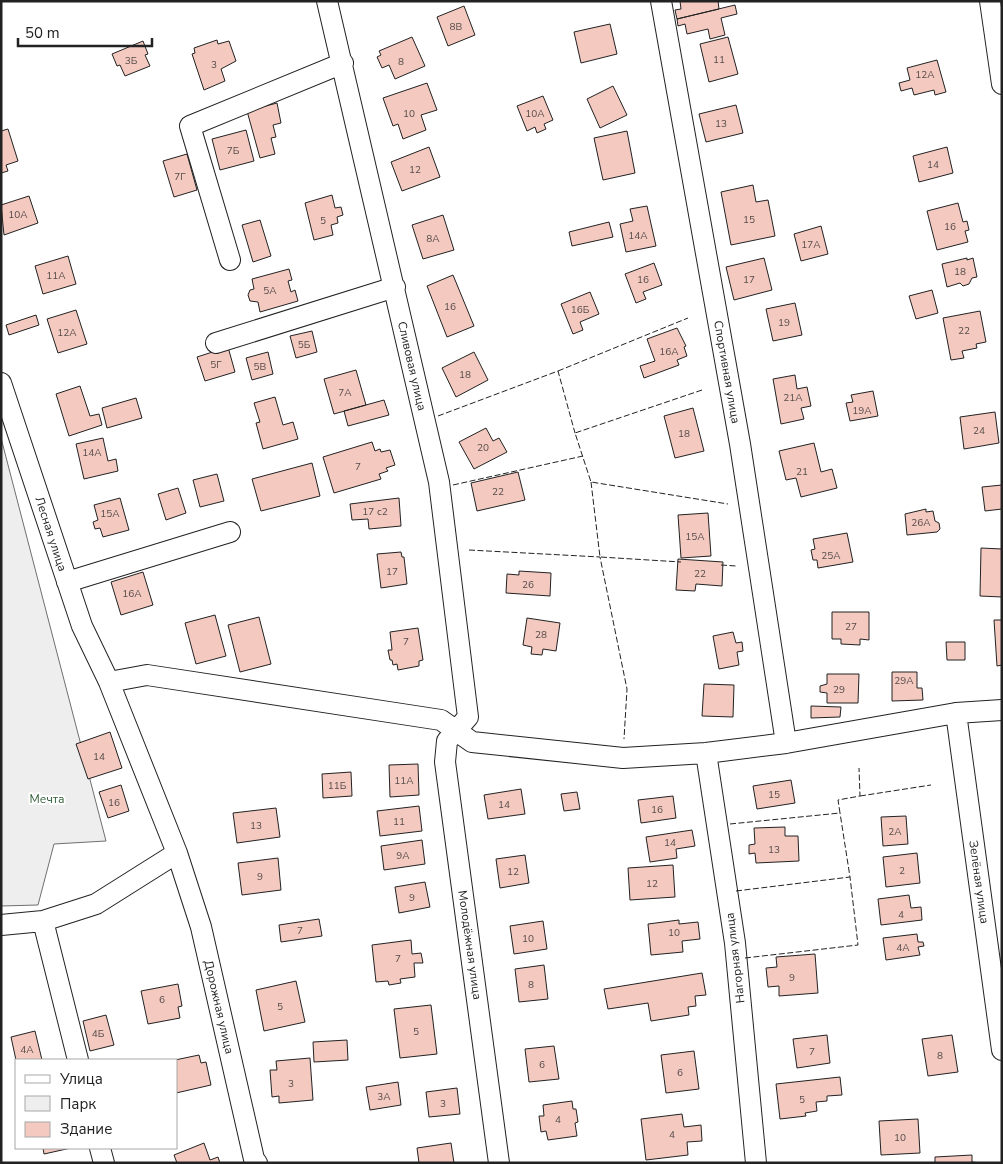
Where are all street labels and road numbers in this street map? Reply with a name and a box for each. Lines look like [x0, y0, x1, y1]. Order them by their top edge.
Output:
street label: Спортивная улица [710, 319, 744, 425]
street label: Сливовая улица [394, 320, 430, 412]
street label: Лесная улица [31, 495, 71, 573]
street label: Зелёная улица [965, 839, 993, 925]
street label: Молодёжная улица [454, 889, 486, 1001]
street label: Нагорная улица [721, 912, 749, 1004]
street label: Дорожная улица [200, 958, 238, 1056]

